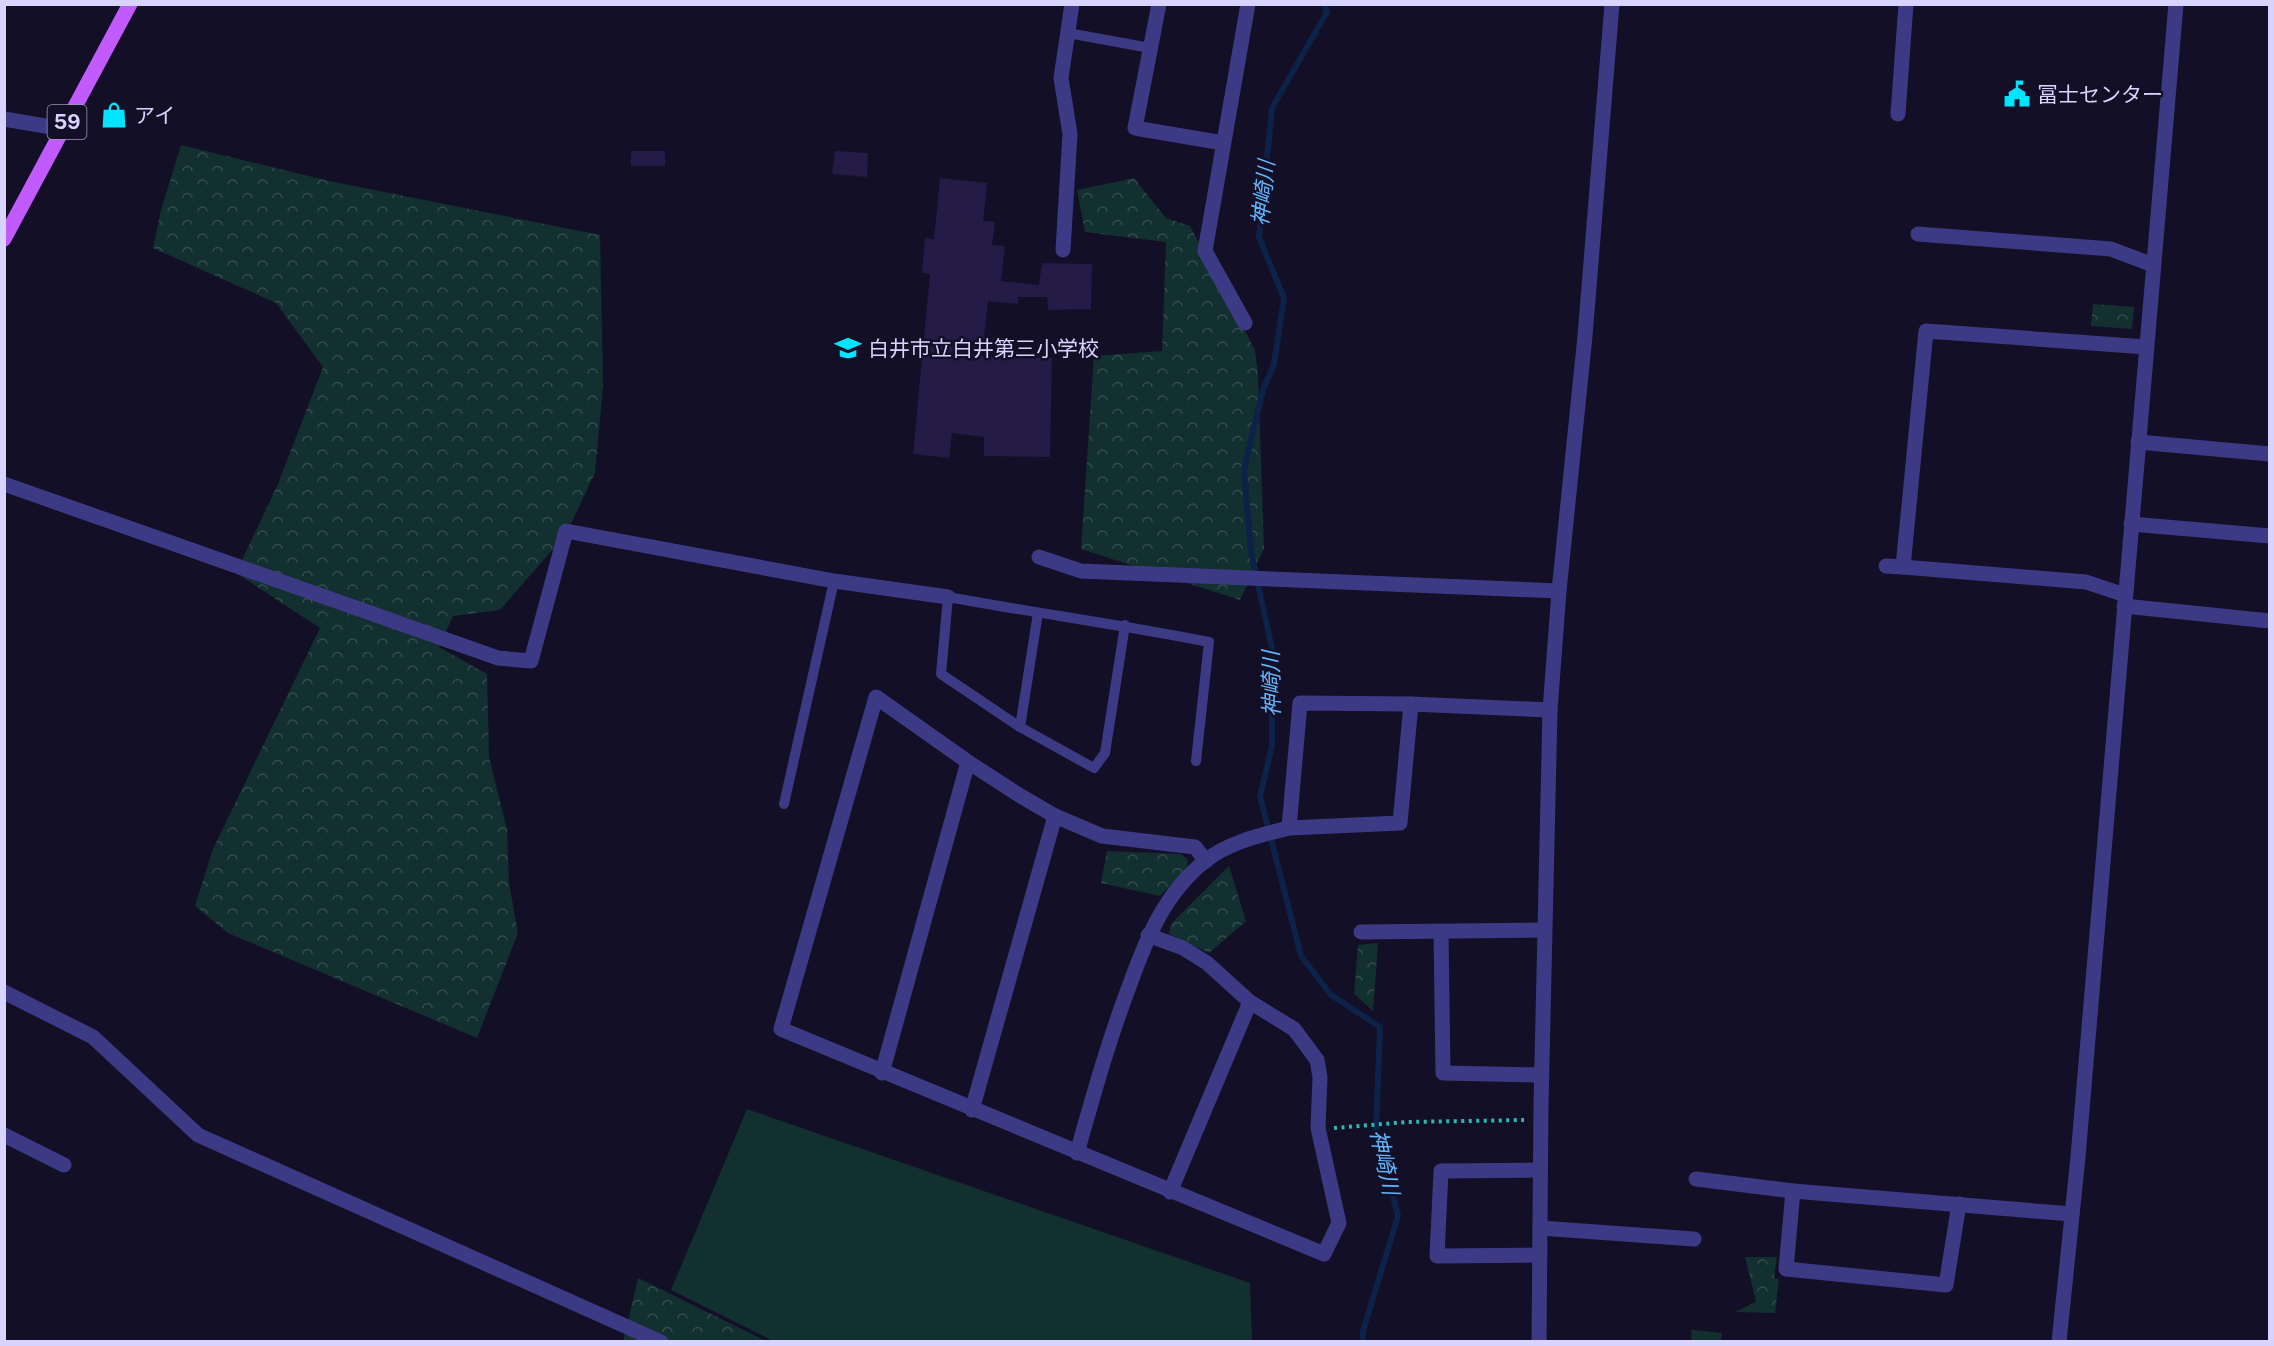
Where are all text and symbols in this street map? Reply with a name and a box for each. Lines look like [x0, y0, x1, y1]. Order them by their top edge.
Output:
public building icon: 冨士センター [2002, 79, 2032, 109]
place label: 冨士センター [2037, 82, 2163, 107]
shop icon: アイ [99, 100, 129, 130]
place label: アイ [134, 103, 175, 128]
road number: 59 [48, 105, 86, 139]
water label: 神崎川 [1247, 157, 1280, 227]
school or university icon: 白井市立白井第三小学校 [833, 333, 863, 363]
place label: 白井市立白井第三小学校 [868, 336, 1099, 361]
water label: 神崎川 [1257, 649, 1285, 717]
water label: 神崎川 [1365, 1127, 1405, 1199]

